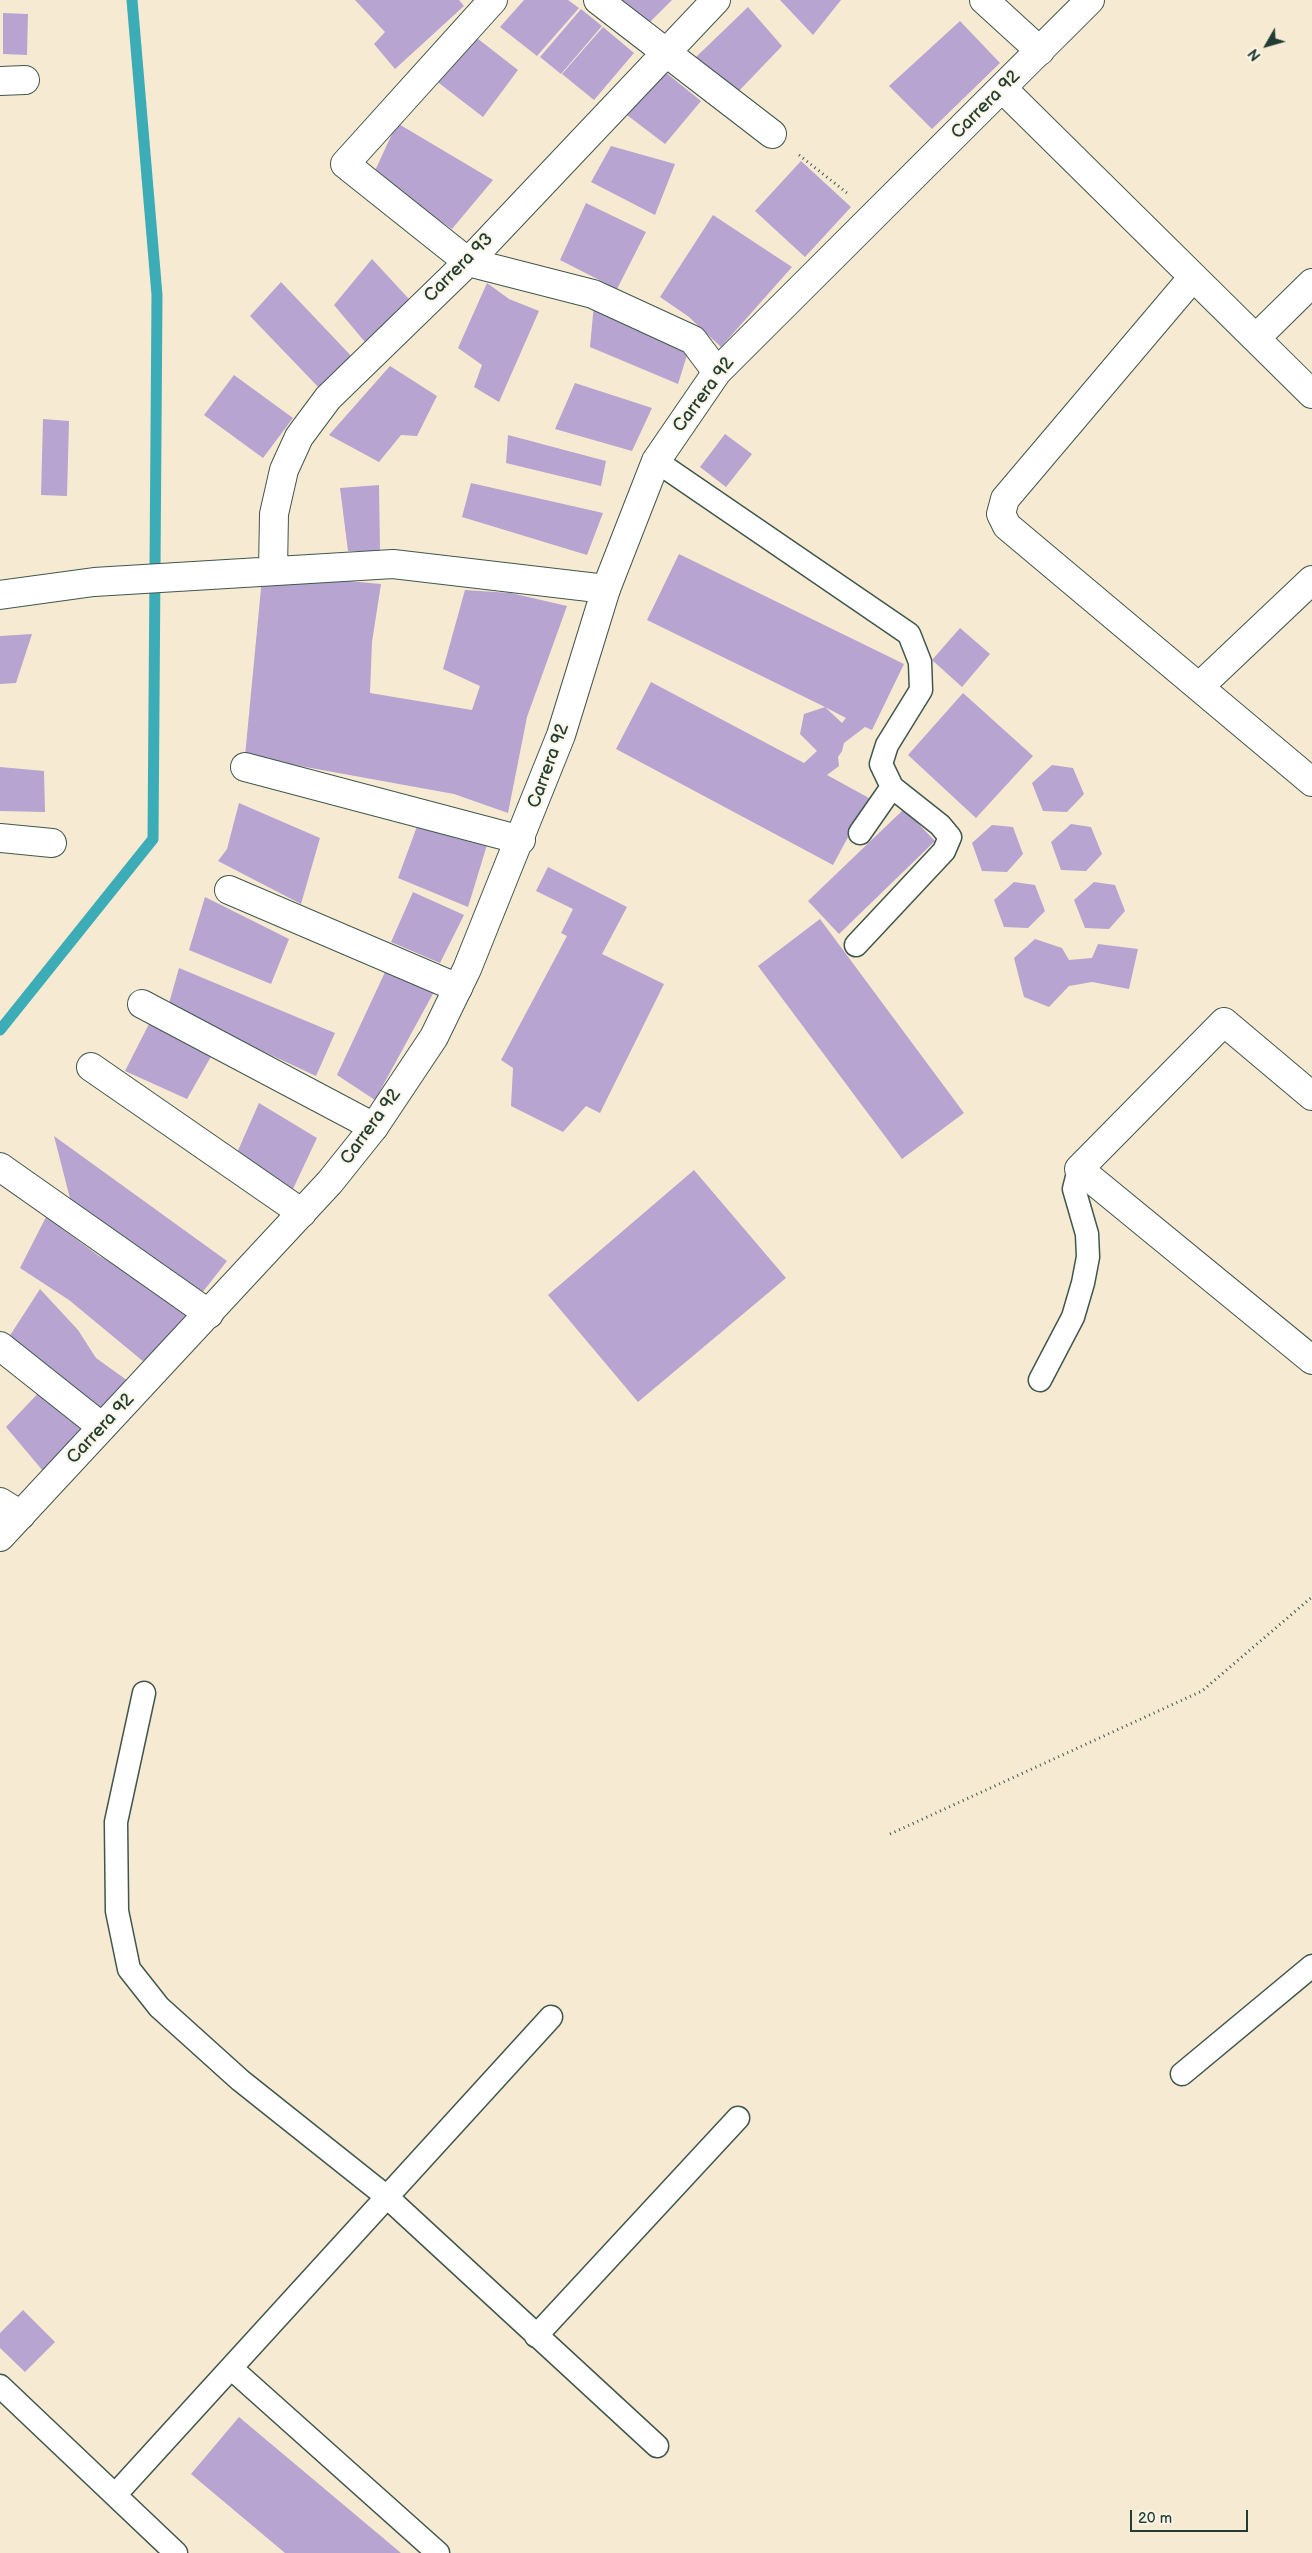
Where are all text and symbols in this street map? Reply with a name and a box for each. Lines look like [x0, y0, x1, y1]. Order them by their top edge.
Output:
north arrow [1242, 20, 1292, 70]
text: N [1245, 45, 1265, 64]
street label: Carrera 92 [947, 66, 1025, 144]
street label: Carrera 93 [420, 229, 498, 307]
street label: Carrera 92 [669, 353, 739, 437]
street label: Carrera 92 [524, 721, 574, 811]
street label: Carrera 92 [336, 1085, 406, 1169]
street label: Carrera 92 [63, 1389, 139, 1469]
scale bar [1132, 2500, 1250, 2532]
text: 20 m [1138, 2509, 1172, 2528]

